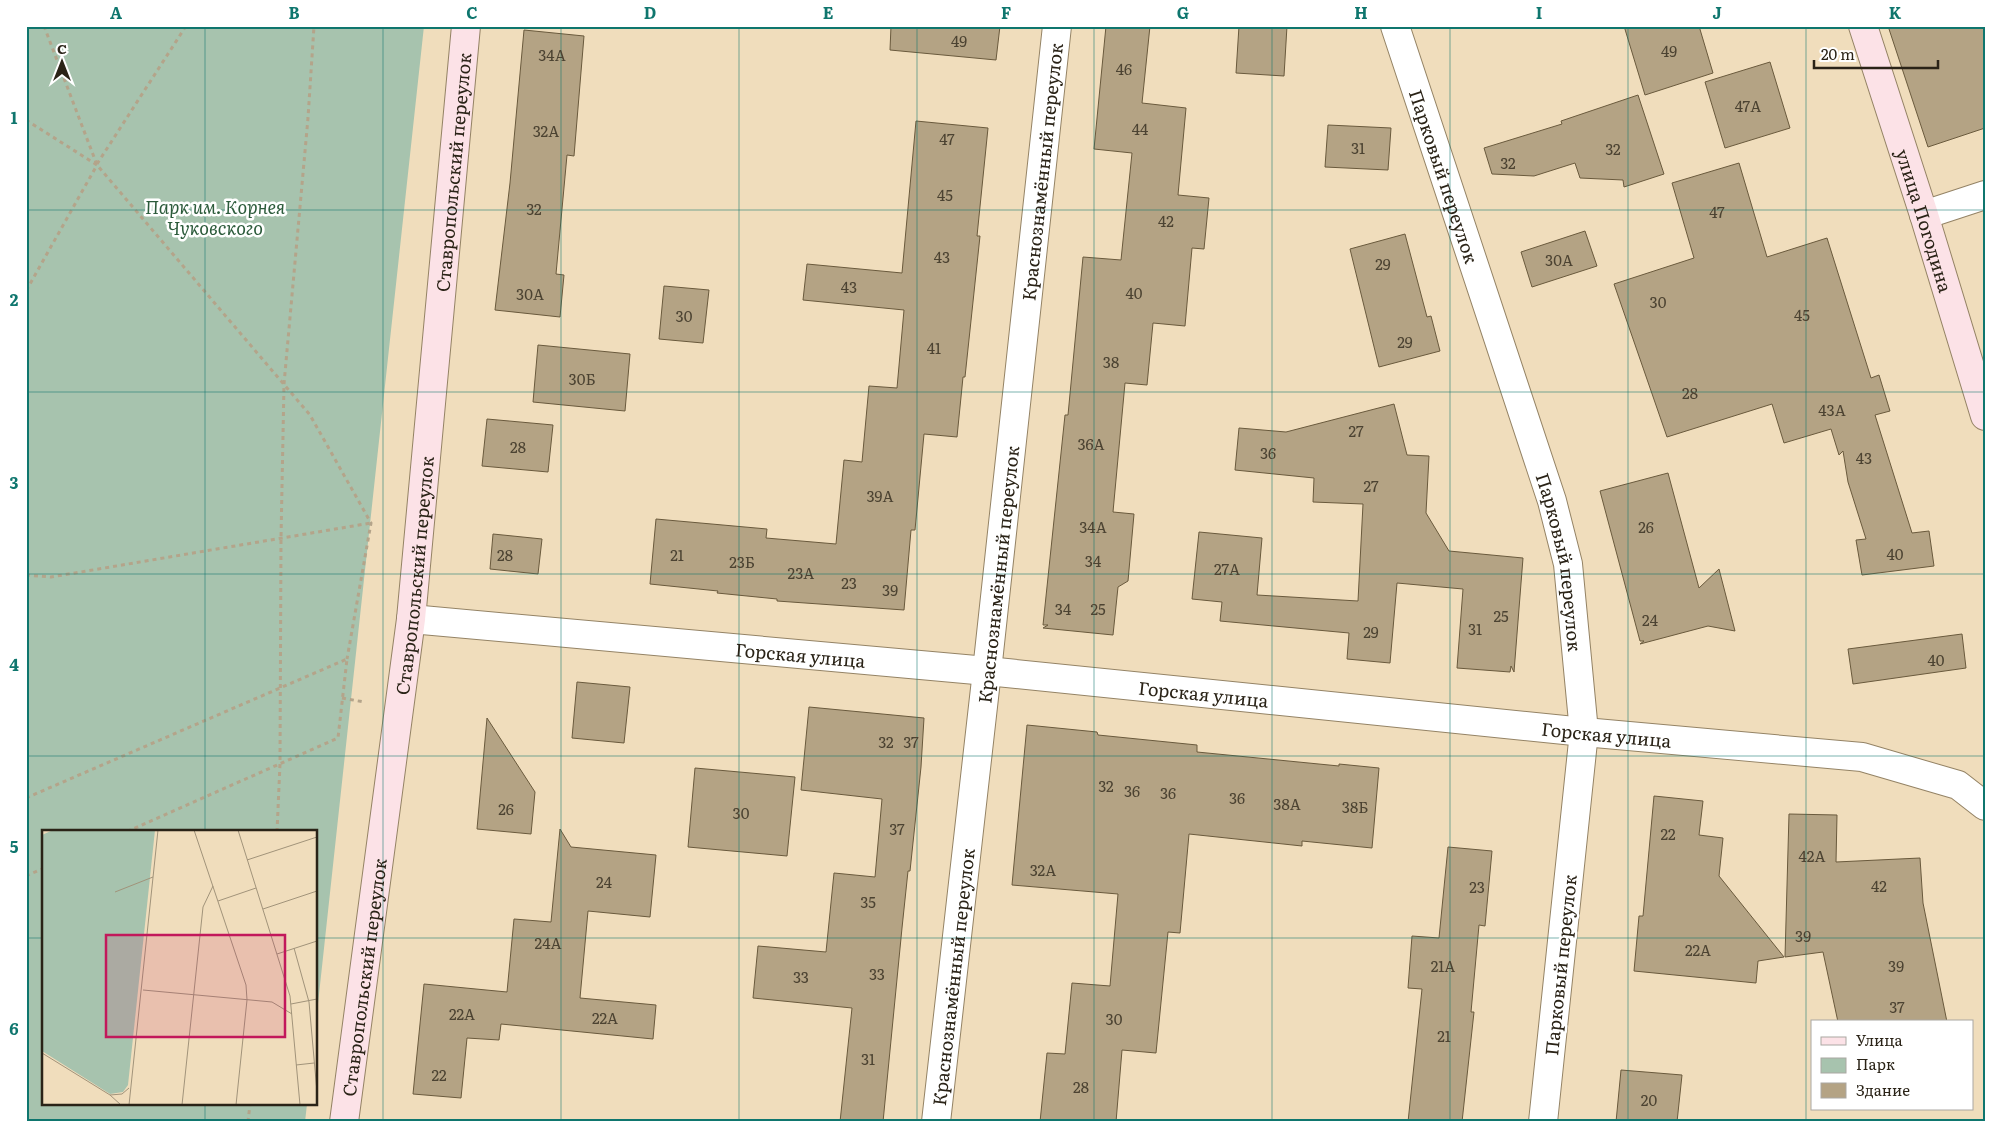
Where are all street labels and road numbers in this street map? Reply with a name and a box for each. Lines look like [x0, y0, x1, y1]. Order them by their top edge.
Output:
street label: Краснознамённый переулок [1014, 41, 1069, 302]
street label: Ставропольский переулок [428, 51, 477, 293]
street label: Парковый переулок [1403, 85, 1486, 267]
street label: улица Погодина [1890, 145, 1960, 296]
street label: Краснознамённый переулок [970, 444, 1025, 705]
street label: Ставропольский переулок [388, 455, 440, 696]
street label: Парковый переулок [1530, 469, 1590, 653]
street label: Горская улица [734, 635, 867, 673]
street label: Горская улица [1137, 673, 1270, 713]
street label: Горская улица [1540, 714, 1673, 753]
street label: Краснознамённый переулок [924, 846, 980, 1107]
street label: Ставропольский переулок [334, 856, 393, 1098]
street label: Парковый переулок [1537, 873, 1583, 1057]

